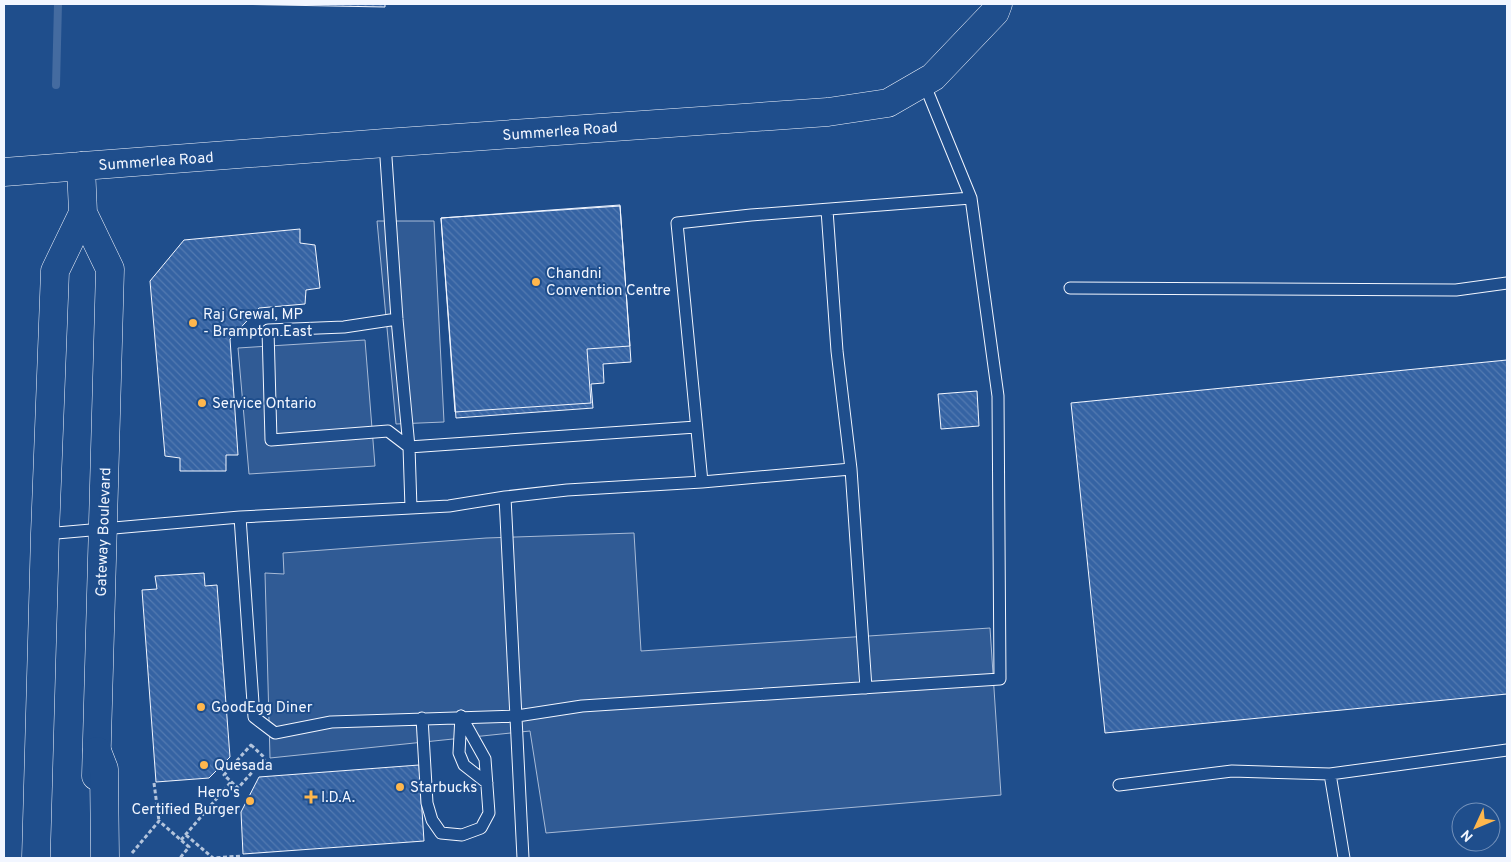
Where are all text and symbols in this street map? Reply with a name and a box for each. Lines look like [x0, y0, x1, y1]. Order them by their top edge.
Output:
street label: Summerlea Road [502, 119, 618, 146]
street label: Summerlea Road [98, 149, 214, 176]
place label: Chandni Convention Centre [546, 265, 671, 301]
marker: Chandni Convention Centre [530, 276, 542, 288]
place label: Raj Grewal, MP - Brampton East [203, 306, 312, 342]
marker: Raj Grewal, MP - Brampton East [187, 317, 199, 329]
place label: Service Ontario [212, 395, 316, 414]
marker: Service Ontario [196, 397, 208, 409]
street label: Gateway Boulevard [93, 467, 116, 597]
place label: GoodEgg Diner [211, 699, 313, 718]
marker: GoodEgg Diner [195, 701, 207, 713]
place label: Quesada [214, 757, 273, 776]
marker: Quesada [198, 759, 210, 771]
place label: Starbucks [410, 779, 477, 798]
marker: Starbucks [394, 781, 406, 793]
place label: Hero's Certified Burger [131, 784, 240, 820]
place label: I.D.A. [321, 789, 355, 808]
marker: I.D.A. [305, 791, 317, 803]
marker: Hero's Certified Burger [244, 795, 256, 807]
north arrow [1451, 802, 1501, 852]
text: N [1458, 825, 1477, 845]

